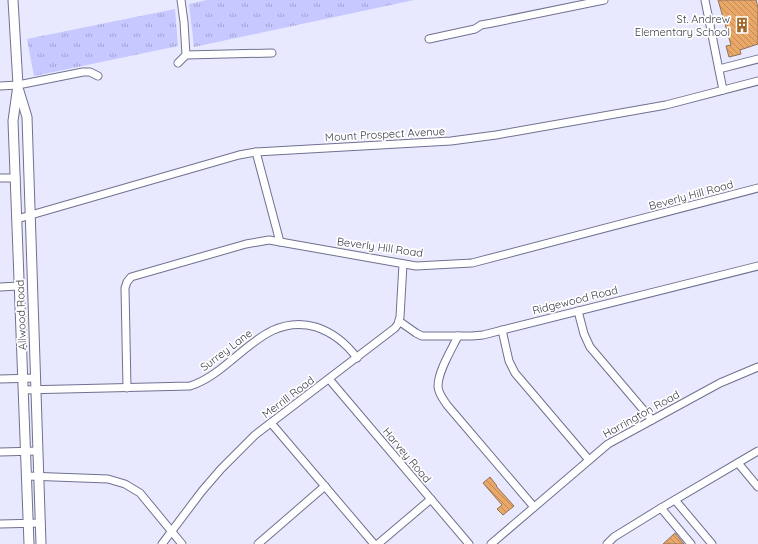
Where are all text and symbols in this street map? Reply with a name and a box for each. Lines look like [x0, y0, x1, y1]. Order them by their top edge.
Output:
place label: St. Andrew Elementary School [635, 12, 730, 39]
building icon: St. Andrew Elementary School [733, 16, 751, 34]
street label: Mount Prospect Avenue [325, 124, 445, 144]
street label: Beverly Hill Road [647, 177, 735, 213]
street label: Beverly Hill Road [336, 234, 424, 260]
street label: Allwood Road [13, 280, 29, 350]
street label: Ridgewood Road [531, 283, 619, 317]
street label: Surrey Lane [197, 326, 255, 374]
street label: Merrill Road [259, 373, 317, 421]
street label: Harrington Road [600, 387, 682, 441]
street label: Harvey Road [380, 425, 434, 485]

